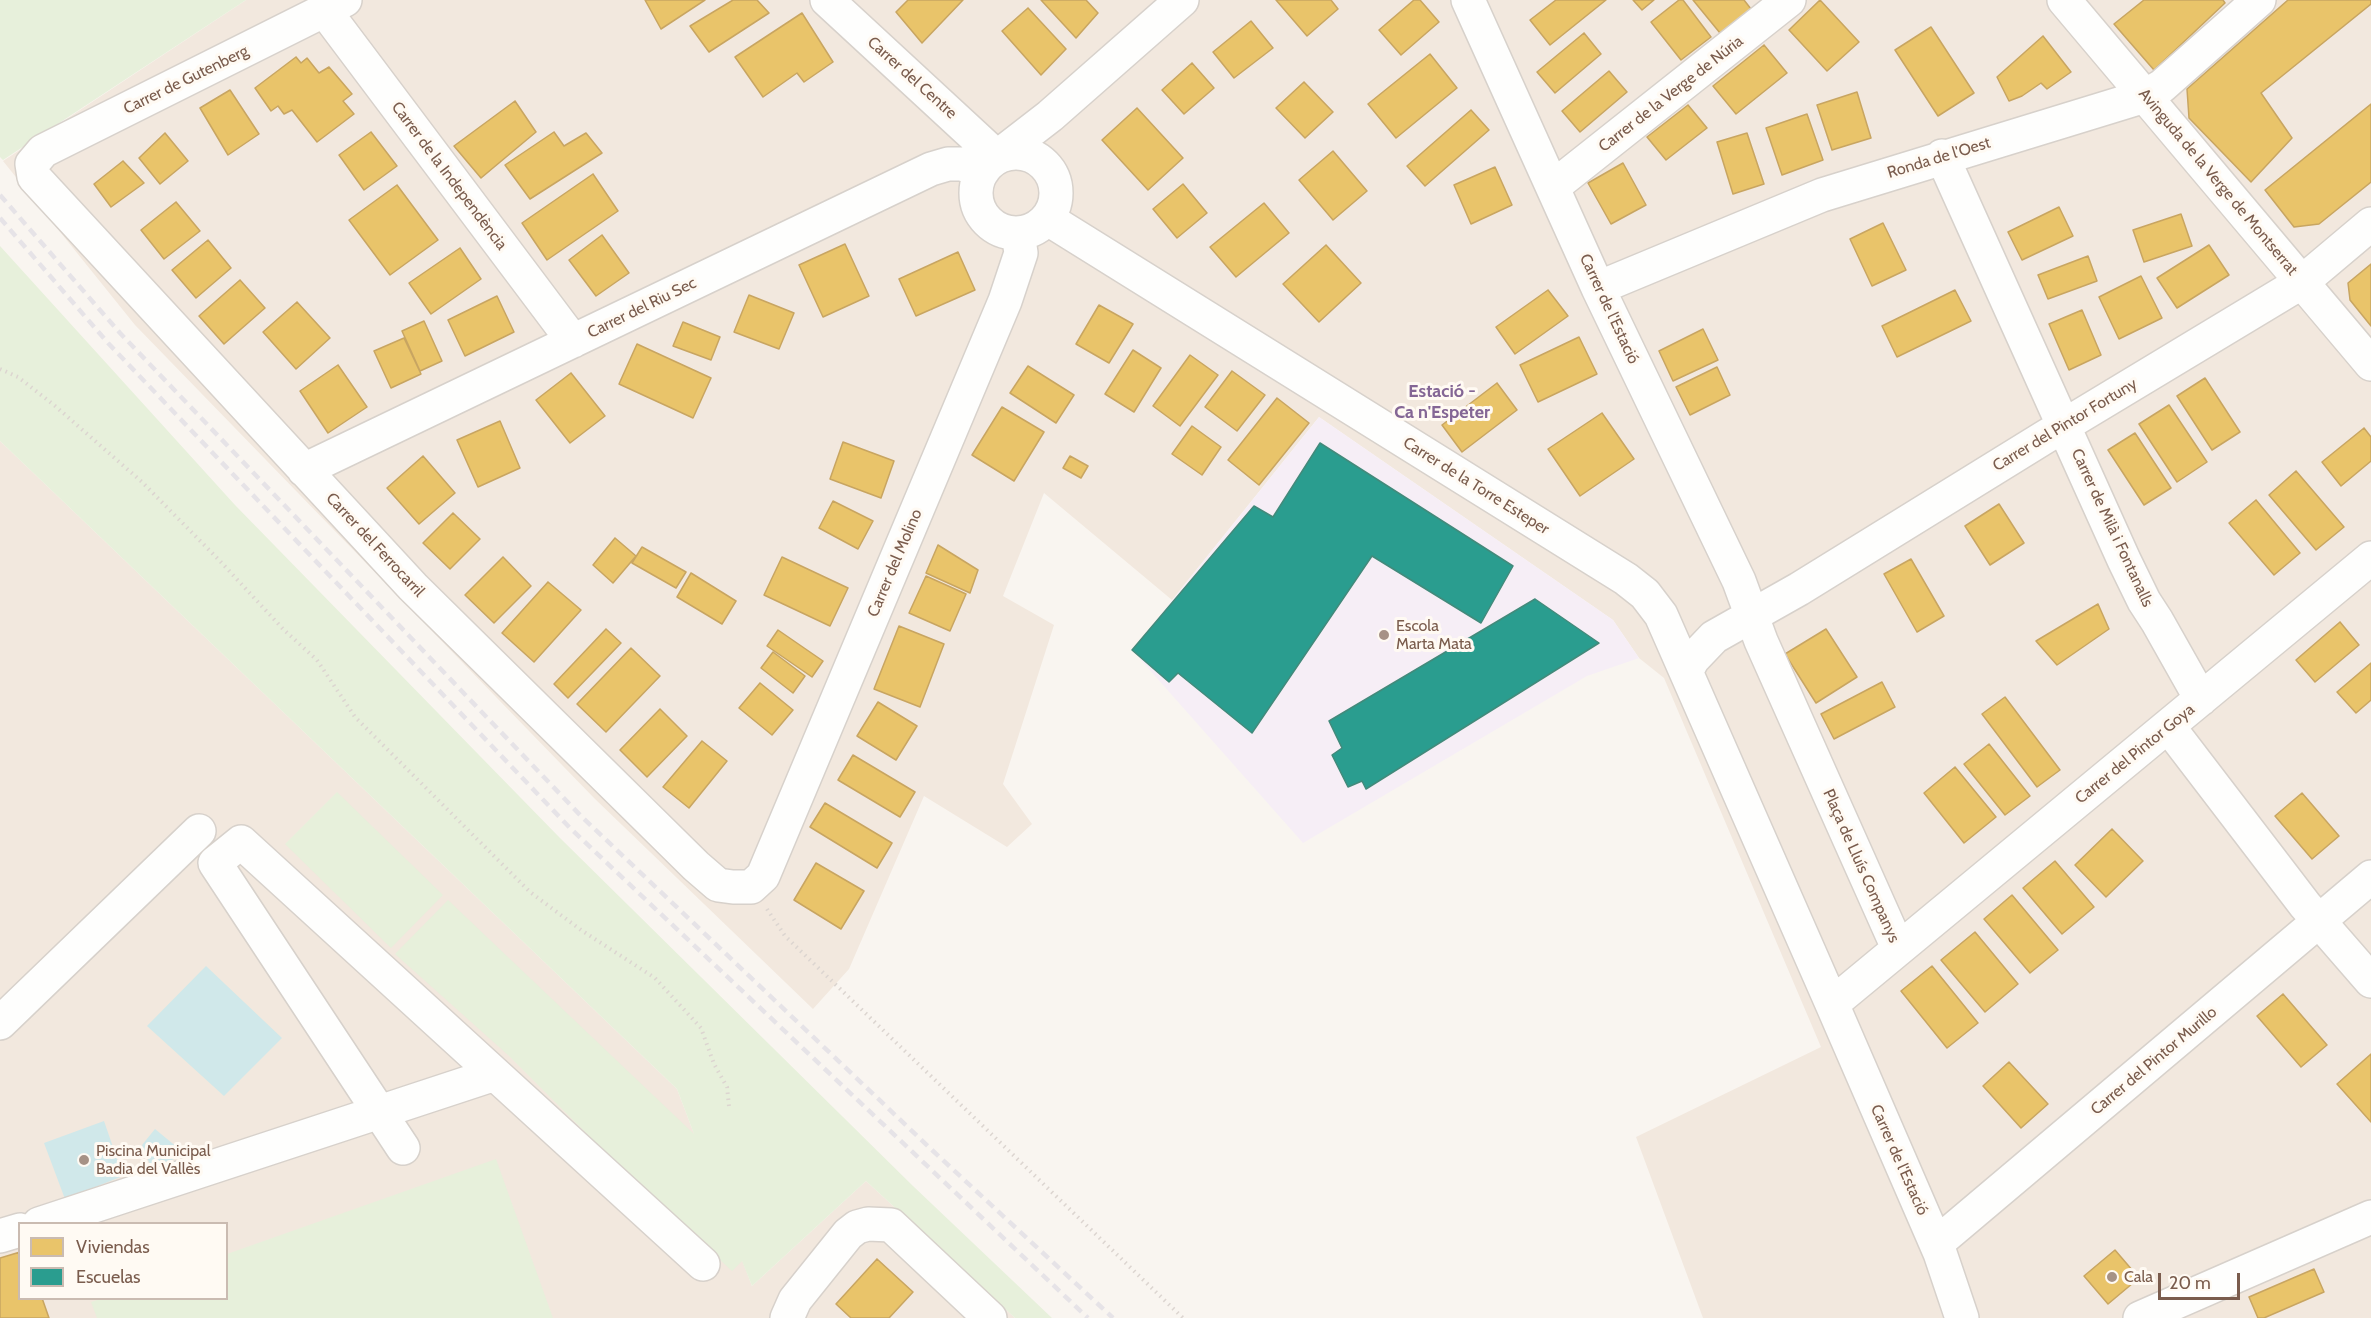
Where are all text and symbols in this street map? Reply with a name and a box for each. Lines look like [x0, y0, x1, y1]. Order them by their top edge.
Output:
street label: Carrer de la Verge de Núria [1595, 32, 1747, 156]
street label: Carrer del Centre [863, 33, 961, 123]
street label: Carrer de Gutenberg [120, 41, 252, 119]
street label: Avinguda de la Verge de Montserrat [2134, 85, 2302, 279]
street label: Carrer de la Independència [387, 98, 511, 254]
street label: Ronda de l'Oest [1885, 133, 1993, 183]
street label: Carrer de l'Estació [1575, 251, 1643, 367]
street label: Carrer del Riu Sec [585, 273, 699, 343]
street label: Carrer del Pintor Fortuny [1989, 374, 2141, 476]
district label: Estació - Ca n'Espeter [1394, 381, 1490, 424]
street label: Carrer de la Torre Esteper [1399, 433, 1553, 539]
street label: Carrer de Milà i Fontanalls [2067, 446, 2157, 610]
street label: Carrer del Ferrocarril [322, 489, 428, 601]
street label: Carrer del Molino [864, 506, 926, 620]
place label: Escola Marta Mata [1396, 616, 1472, 654]
marker: Escola Marta Mata [1377, 628, 1391, 642]
street label: Carrer del Pintor Goya [2072, 700, 2198, 808]
street label: Plaça de Lluís Companys [1818, 786, 1904, 946]
street label: Carrer del Pintor Murillo [2087, 1003, 2221, 1119]
street label: Carrer de l'Estació [1866, 1102, 1932, 1218]
place label: Piscina Municipal Badia del Vallès [96, 1141, 210, 1179]
marker: Piscina Municipal Badia del Vallès [77, 1153, 91, 1167]
legend [18, 1222, 228, 1300]
text: Viviendas [76, 1236, 150, 1258]
scale bar [2161, 1261, 2244, 1299]
text: Escuelas [76, 1266, 141, 1288]
place label: Cala [2124, 1267, 2153, 1287]
marker: Cala [2105, 1270, 2119, 1284]
text: 20 m [2169, 1272, 2211, 1294]

